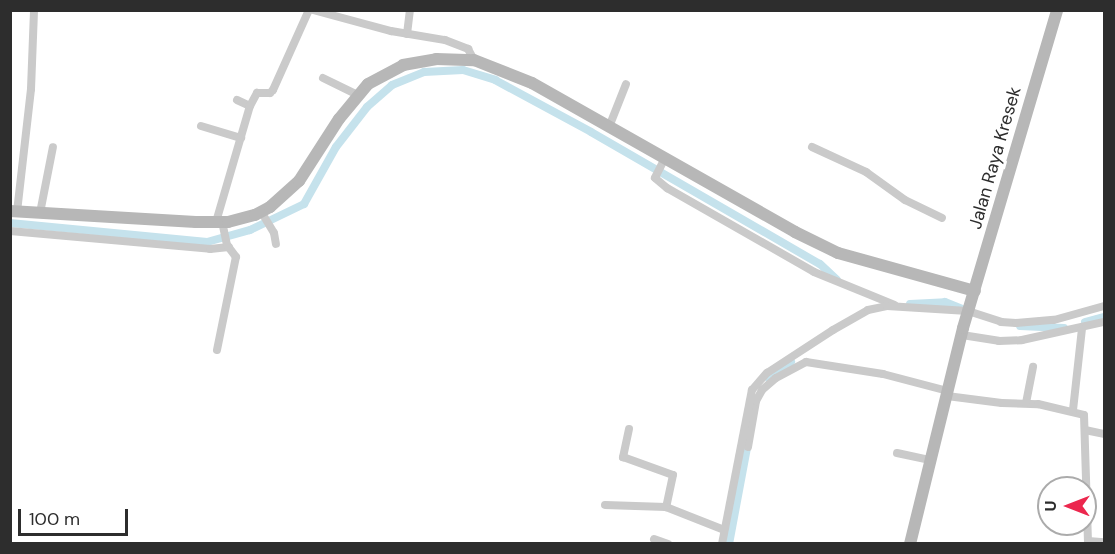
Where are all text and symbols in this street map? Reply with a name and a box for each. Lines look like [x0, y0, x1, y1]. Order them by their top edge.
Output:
street label: Jalan Raya Kresek [964, 84, 1026, 232]
north arrow [1037, 476, 1097, 536]
scale bar [21, 497, 130, 535]
text: U [1040, 501, 1061, 511]
text: 100 m [29, 507, 80, 531]

